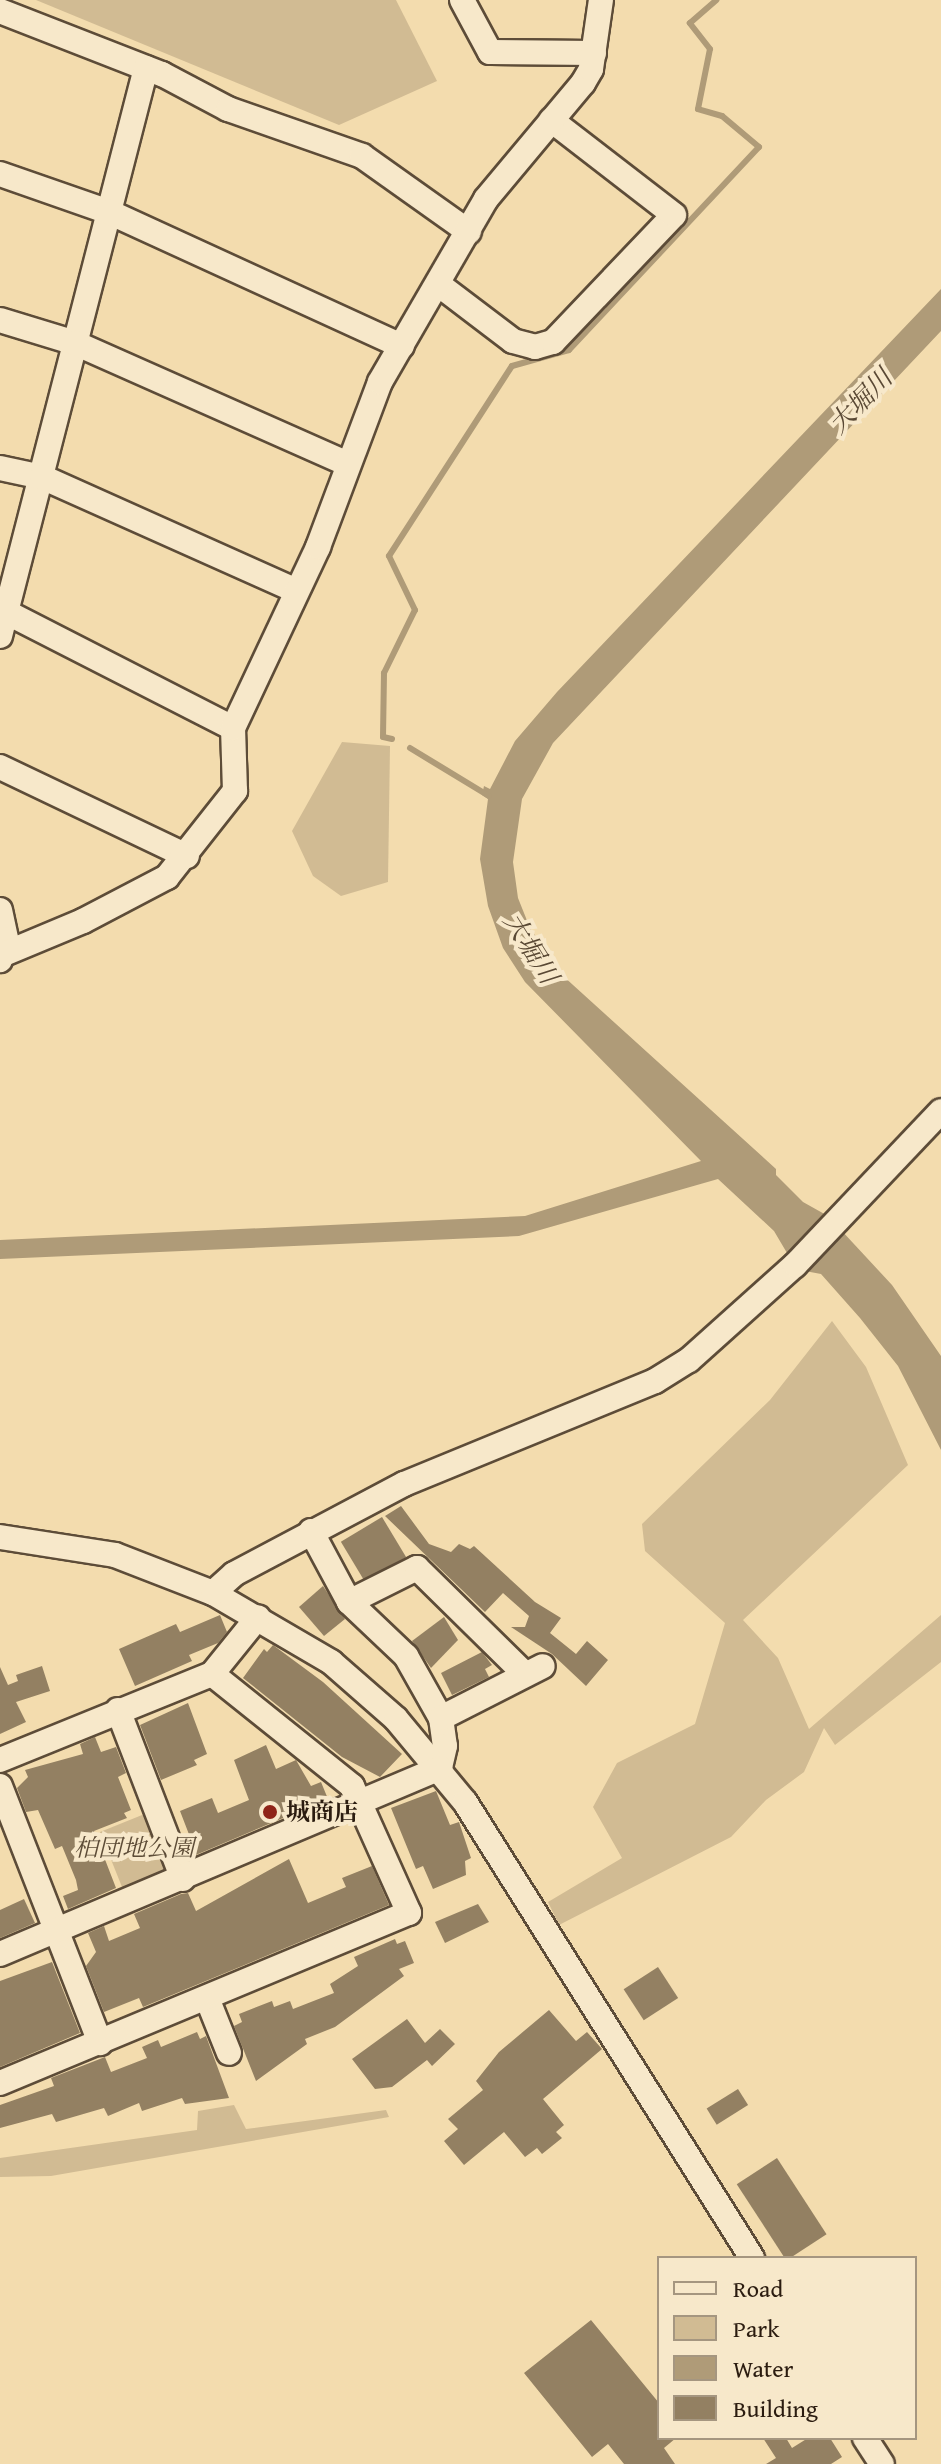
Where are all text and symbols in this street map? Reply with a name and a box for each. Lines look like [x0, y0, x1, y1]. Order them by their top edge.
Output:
water label: 大堀川 [822, 362, 898, 440]
water label: 大堀川 [497, 907, 565, 989]
place label: 城商店 [286, 1798, 358, 1826]
marker: 城商店 [261, 1803, 279, 1821]
park label: 柏団地公園 [74, 1834, 194, 1862]
legend [657, 2256, 917, 2440]
text: Road [733, 2271, 783, 2306]
text: Park [733, 2311, 779, 2346]
text: Water [733, 2351, 793, 2386]
text: Building [733, 2391, 818, 2426]

